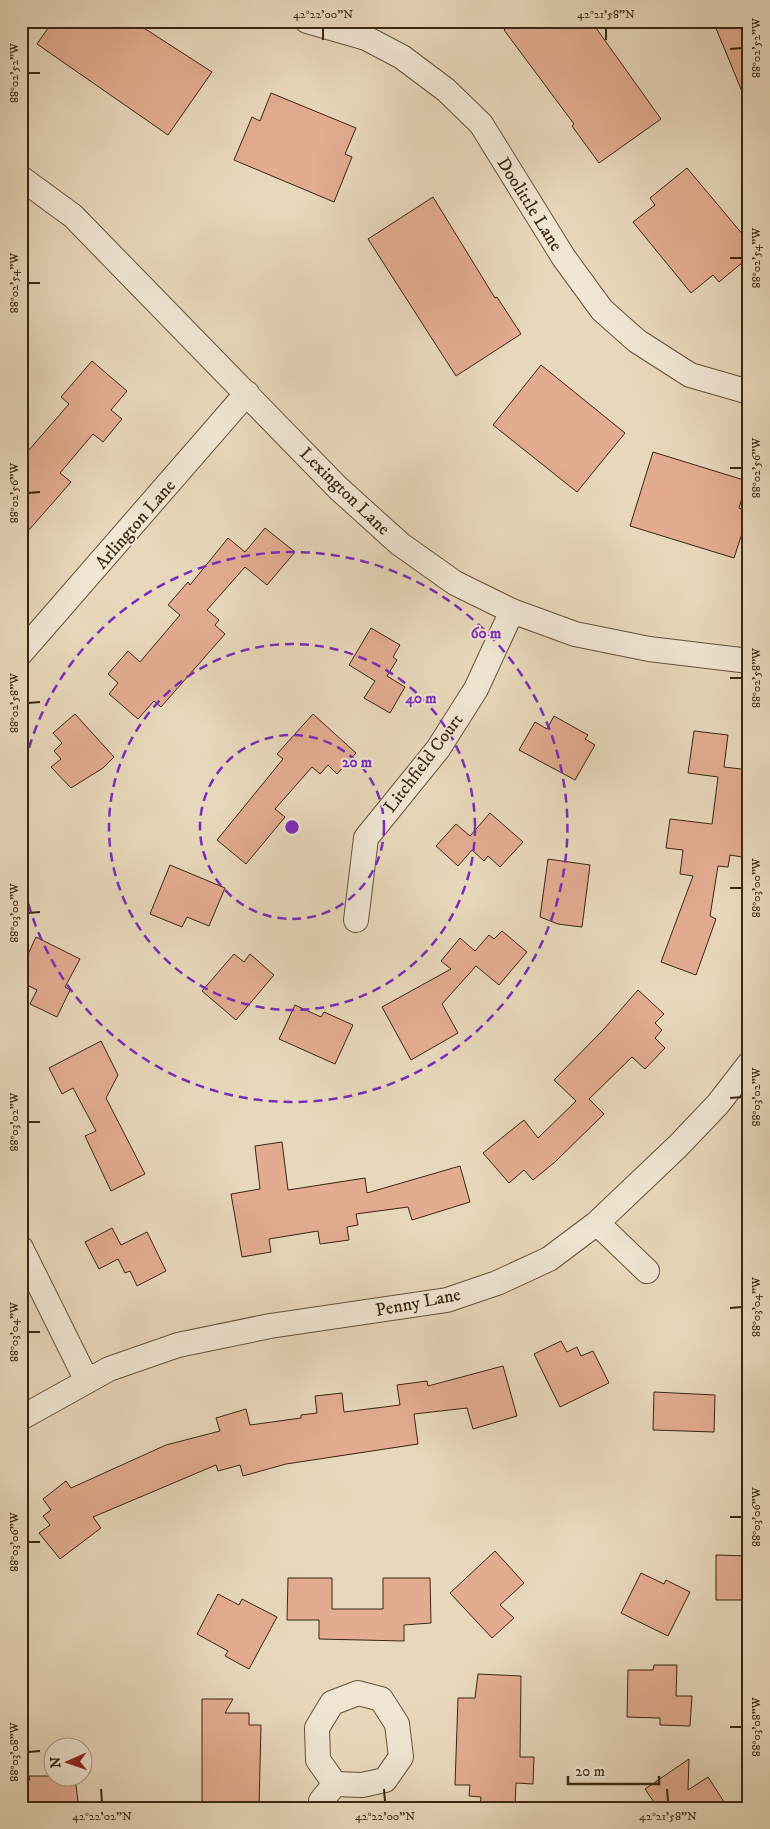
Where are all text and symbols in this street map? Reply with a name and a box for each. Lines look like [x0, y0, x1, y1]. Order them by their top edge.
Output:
text: 42°22'00"N [293, 7, 353, 22]
text: 42°21'58"N [577, 7, 635, 22]
text: 88°02'52"W [749, 17, 764, 78]
text: 88°02'52"W [7, 42, 22, 103]
street label: Doolittle Lane [492, 154, 567, 255]
text: 88°02'54"W [749, 227, 764, 288]
text: 88°02'54"W [7, 252, 22, 313]
text: 88°02'56"W [749, 437, 764, 498]
street label: Lexington Lane [294, 443, 394, 540]
text: 88°02'56"W [7, 462, 22, 523]
street label: Arlington Lane [91, 475, 181, 574]
text: 60 m [471, 624, 502, 643]
text: 88°02'58"W [749, 647, 764, 708]
text: 88°02'58"W [7, 672, 22, 733]
text: 40 m [404, 689, 437, 708]
street label: Litchfield Court [379, 710, 468, 817]
text: 20 m [342, 753, 373, 772]
centre of rings [283, 818, 301, 836]
text: 88°03'00"W [749, 857, 764, 918]
text: 88°03'00"W [7, 882, 22, 943]
text: 88°03'02"W [749, 1066, 764, 1127]
text: 88°03'02"W [7, 1091, 22, 1152]
text: 88°03'04"W [749, 1276, 764, 1337]
street label: Penny Lane [374, 1284, 463, 1322]
text: 88°03'04"W [7, 1301, 22, 1362]
text: 88°03'06"W [749, 1486, 764, 1547]
text: 88°03'06"W [7, 1511, 22, 1572]
text: 88°03'08"W [749, 1696, 764, 1757]
text: 88°03'08"W [7, 1721, 22, 1782]
north arrow [42, 1736, 92, 1786]
scale bar [568, 1754, 659, 1786]
text: N [47, 1756, 65, 1768]
text: 20 m [575, 1762, 605, 1781]
text: 42°22'02"N [72, 1809, 132, 1824]
text: 42°22'00"N [355, 1809, 415, 1824]
text: 42°21'58"N [639, 1809, 697, 1824]

